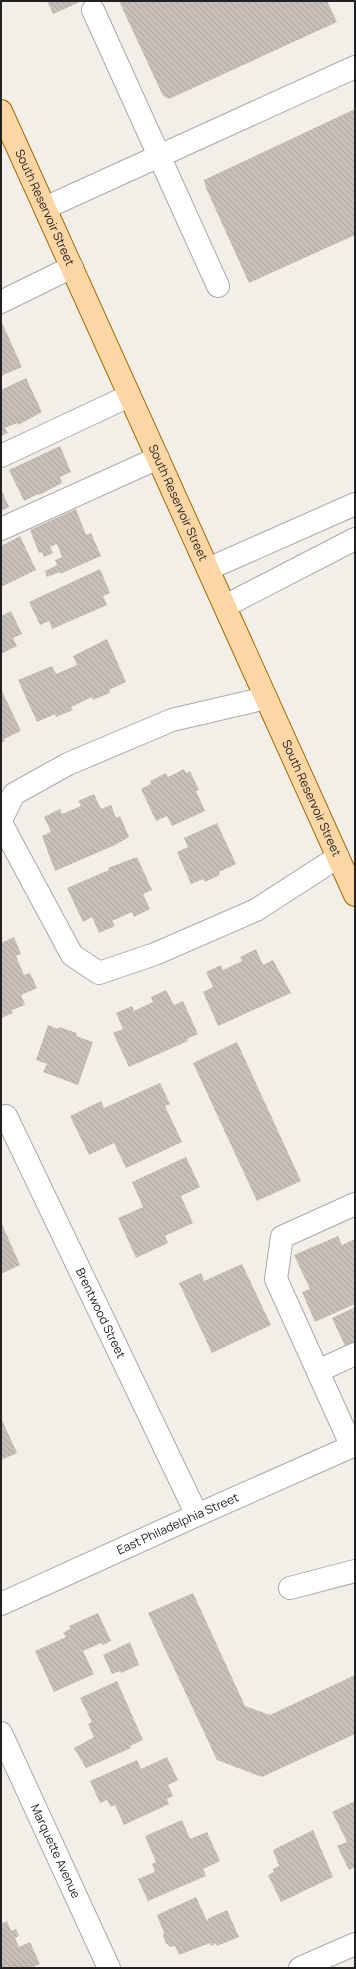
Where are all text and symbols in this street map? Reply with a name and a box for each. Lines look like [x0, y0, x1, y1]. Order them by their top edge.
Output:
street label: South Reservoir Street [11, 146, 79, 269]
street label: South Reservoir Street [145, 442, 212, 564]
street label: South Reservoir Street [278, 737, 346, 859]
street label: Brentwood Street [72, 1265, 130, 1361]
street label: East Philadelphia Street [114, 1489, 241, 1558]
street label: Marquette Avenue [27, 1801, 85, 1901]

